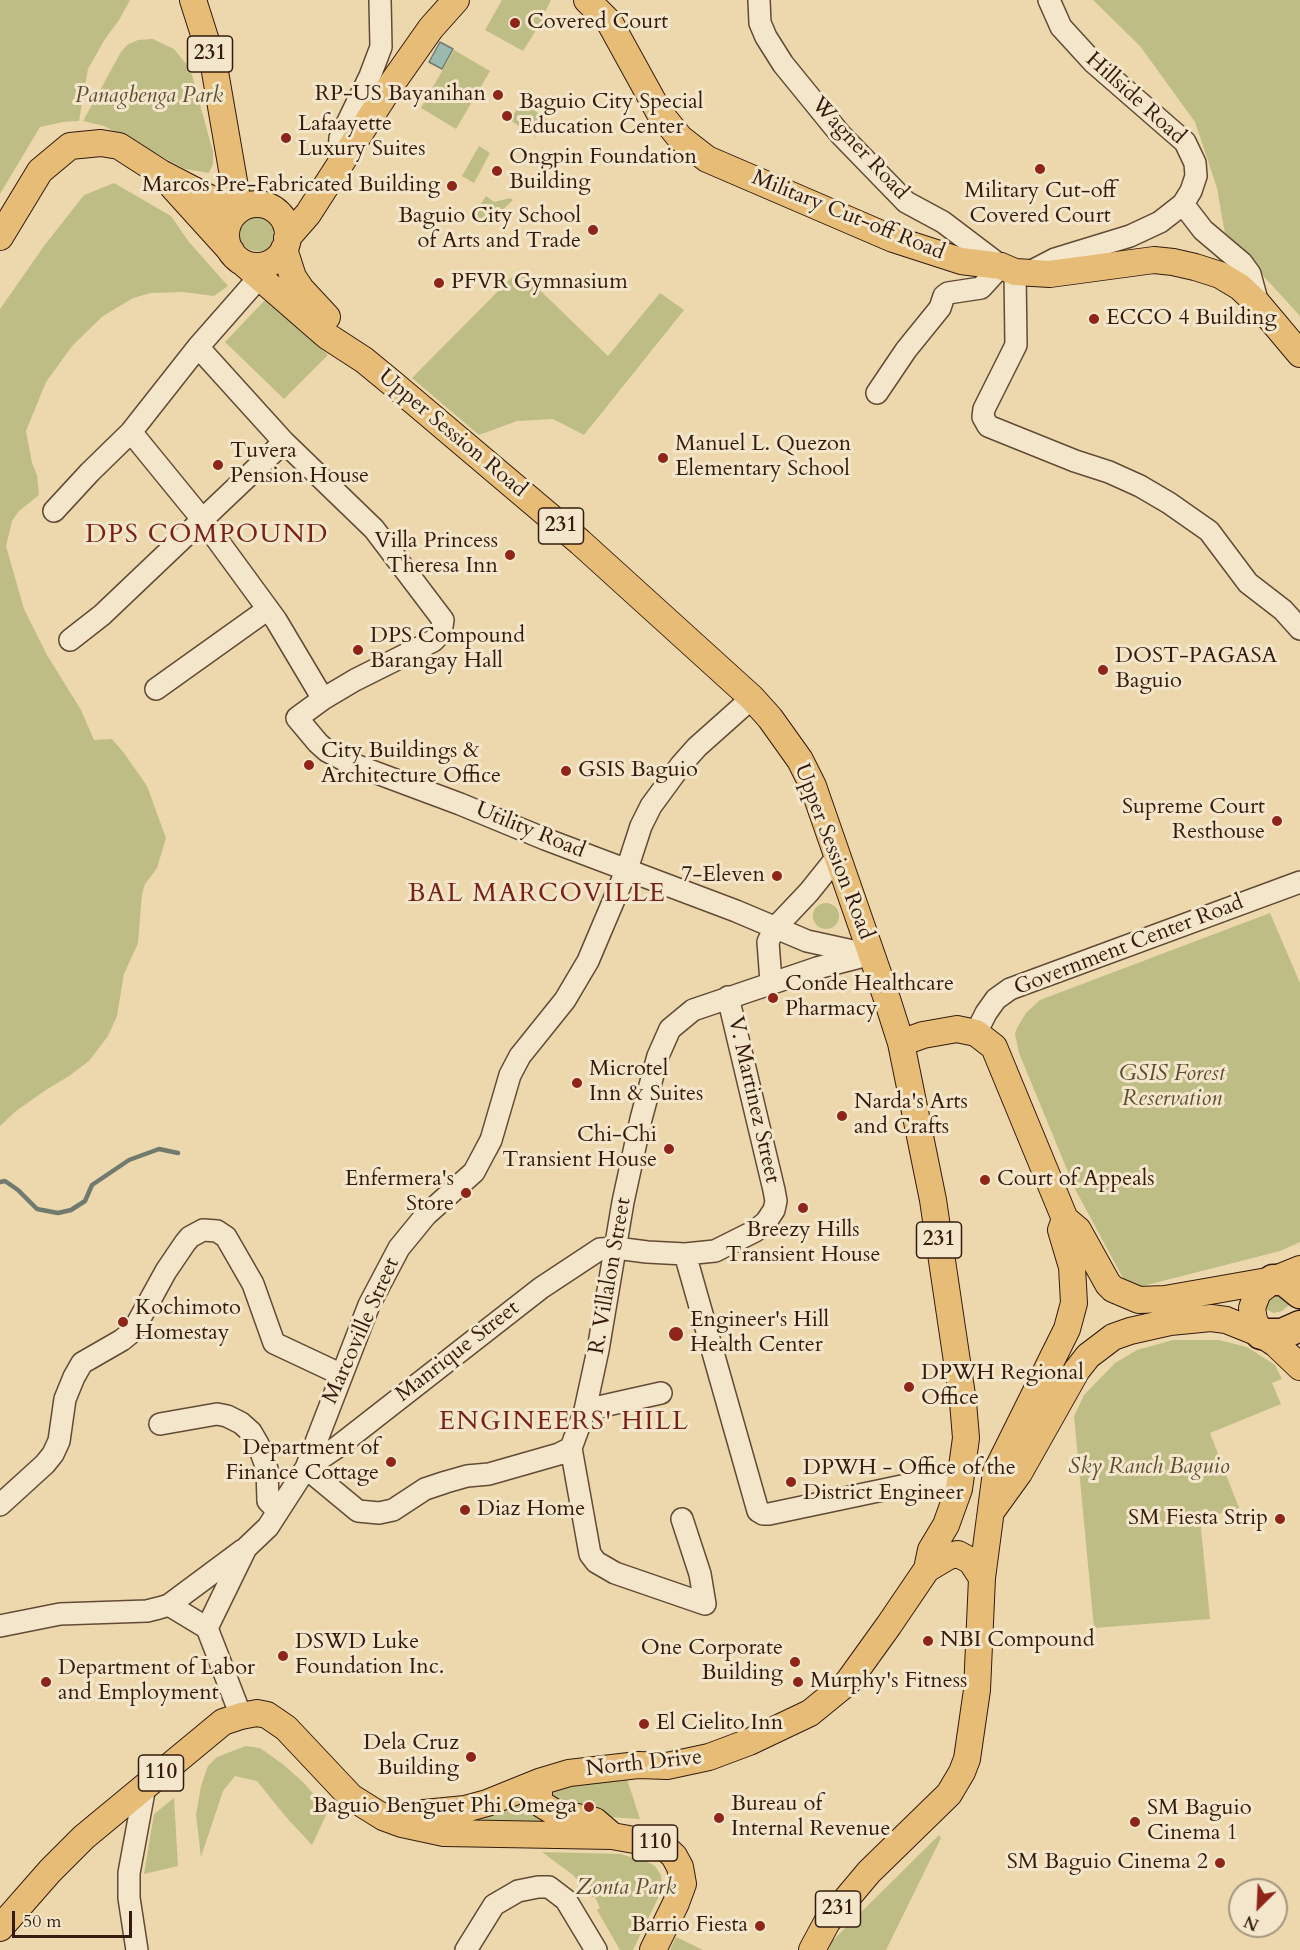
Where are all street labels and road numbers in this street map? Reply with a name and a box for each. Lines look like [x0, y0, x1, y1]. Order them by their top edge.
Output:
road number: 231 [188, 36, 232, 72]
street label: Hillside Road [1080, 47, 1190, 151]
street label: Wagner Road [805, 92, 913, 206]
street label: Military Cut-off Road [748, 165, 948, 267]
street label: Upper Session Road [372, 364, 532, 504]
road number: 231 [538, 508, 584, 544]
street label: Upper Session Road [787, 761, 879, 943]
street label: Utility Road [471, 797, 589, 865]
street label: Government Center Road [1011, 890, 1247, 1002]
street label: V. Martinez Street [721, 1014, 785, 1186]
street label: R. Villalon Street [584, 1196, 638, 1356]
road number: 231 [916, 1222, 962, 1258]
street label: Marcoville Street [318, 1254, 406, 1408]
street label: Manrique Street [391, 1296, 525, 1408]
street label: North Drive [585, 1745, 703, 1783]
road number: 110 [138, 1755, 184, 1791]
road number: 110 [632, 1825, 678, 1861]
road number: 231 [816, 1891, 860, 1927]

